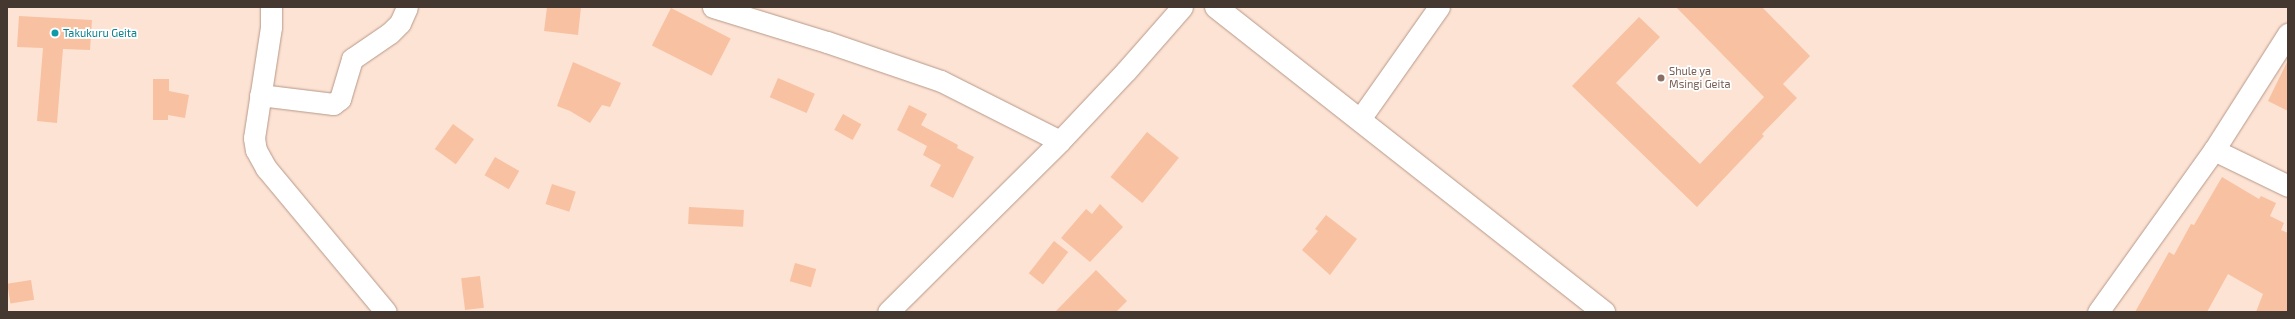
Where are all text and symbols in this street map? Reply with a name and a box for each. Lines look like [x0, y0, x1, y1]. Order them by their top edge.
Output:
place label: Takukuru Geita [63, 26, 137, 40]
marker: Takukuru Geita [50, 28, 60, 38]
place label: Shule ya Msingi Geita [1669, 65, 1730, 91]
marker: Shule ya Msingi Geita [1656, 73, 1666, 83]

